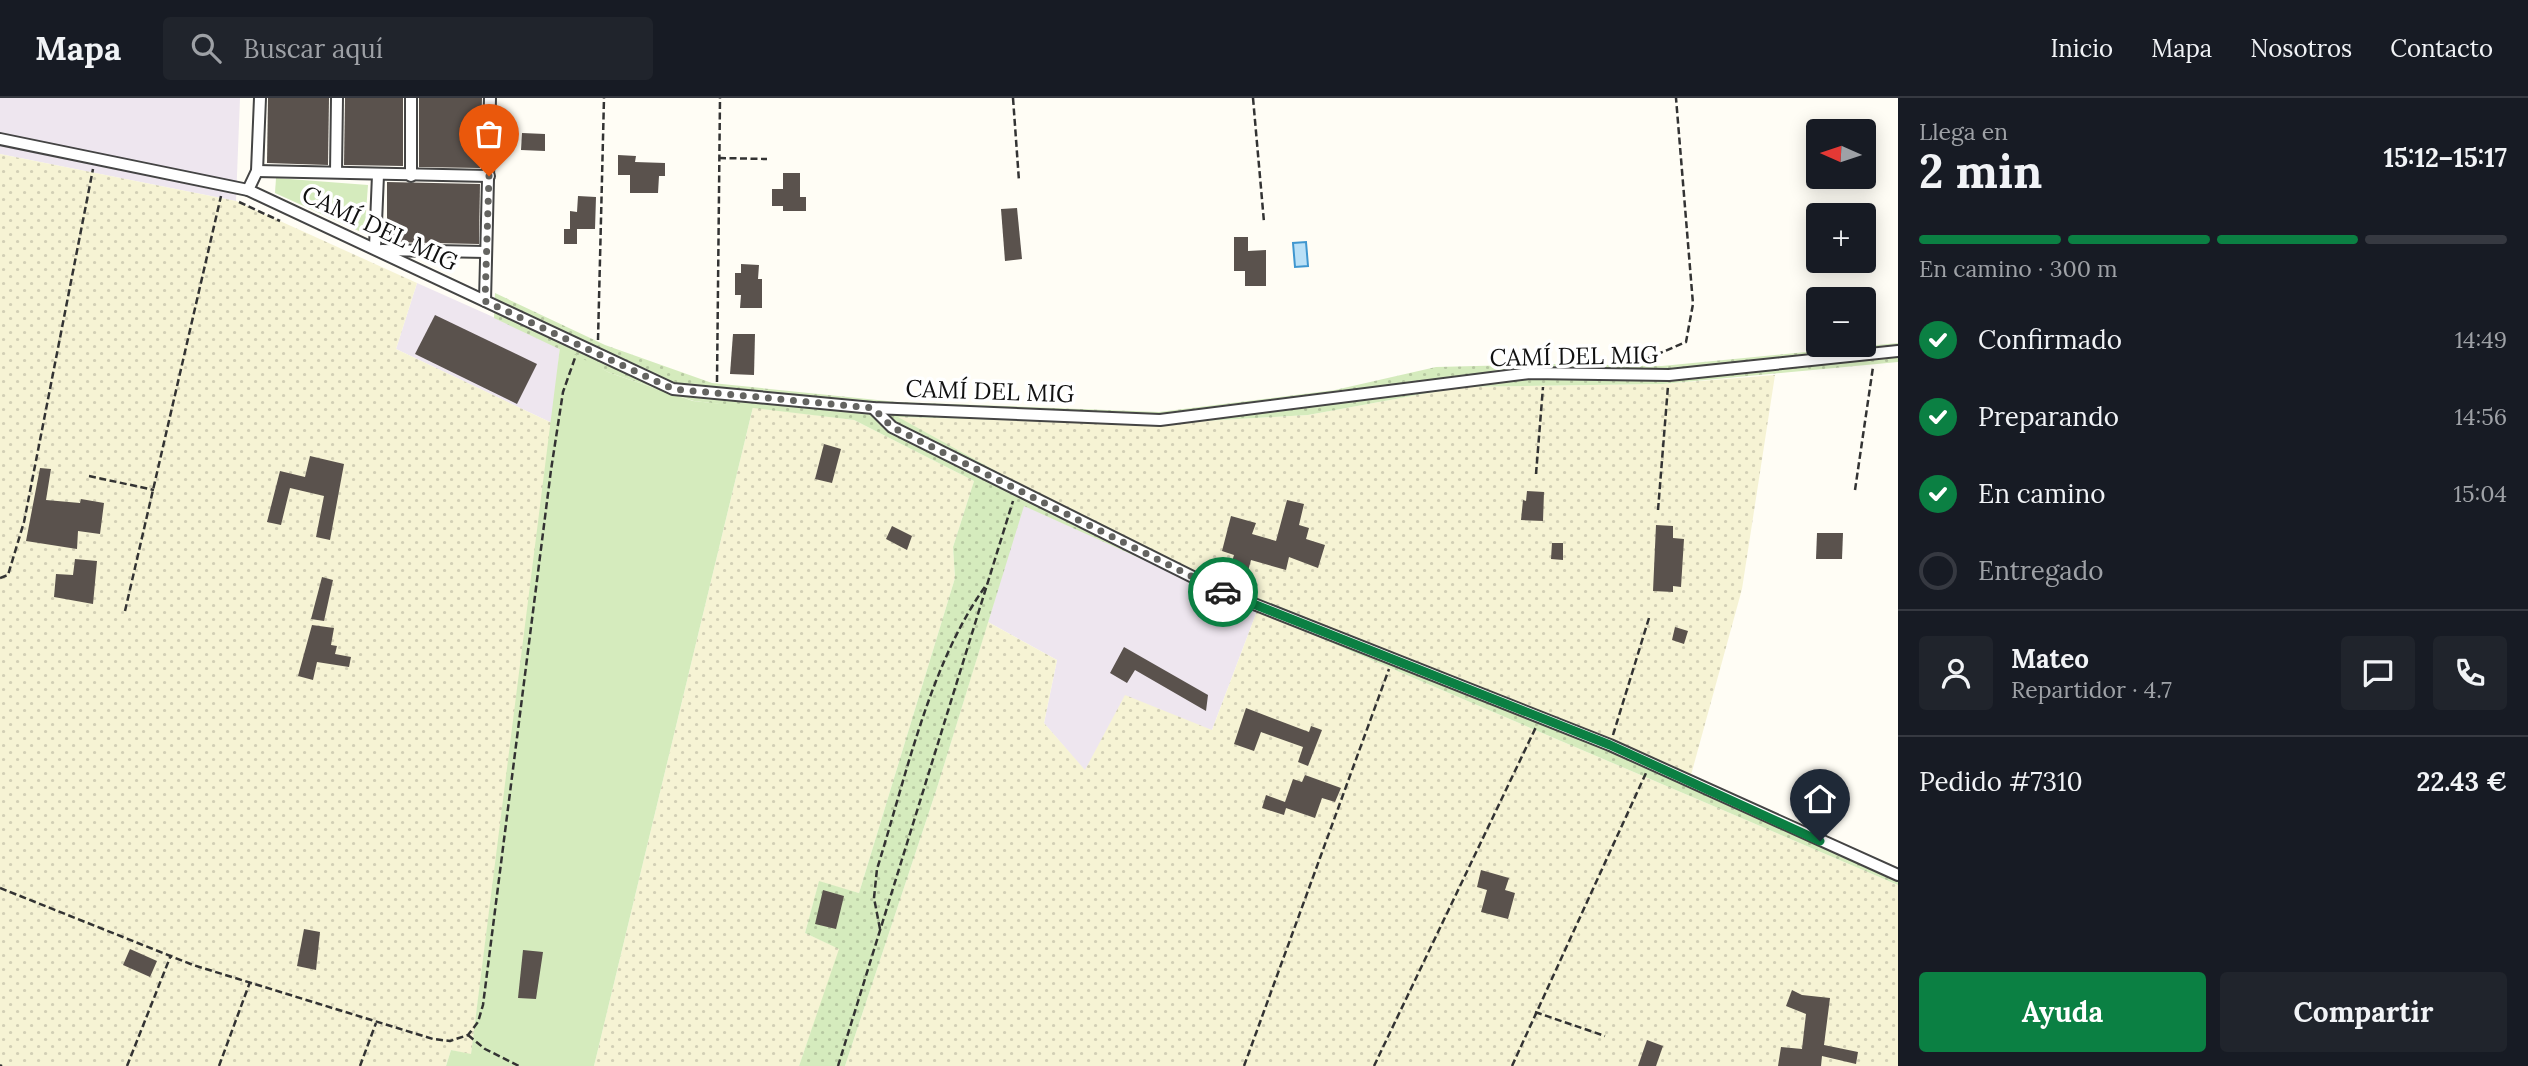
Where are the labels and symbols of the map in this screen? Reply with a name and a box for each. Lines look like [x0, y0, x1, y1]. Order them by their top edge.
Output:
pin [459, 104, 519, 176]
north arrow [1806, 119, 1876, 189]
street label: CAMÍ DEL MIG [297, 178, 463, 278]
street label: CAMÍ DEL MIG [1489, 339, 1659, 373]
street label: CAMÍ DEL MIG [905, 373, 1075, 409]
courier [1188, 557, 1258, 627]
pin [1790, 769, 1850, 841]

